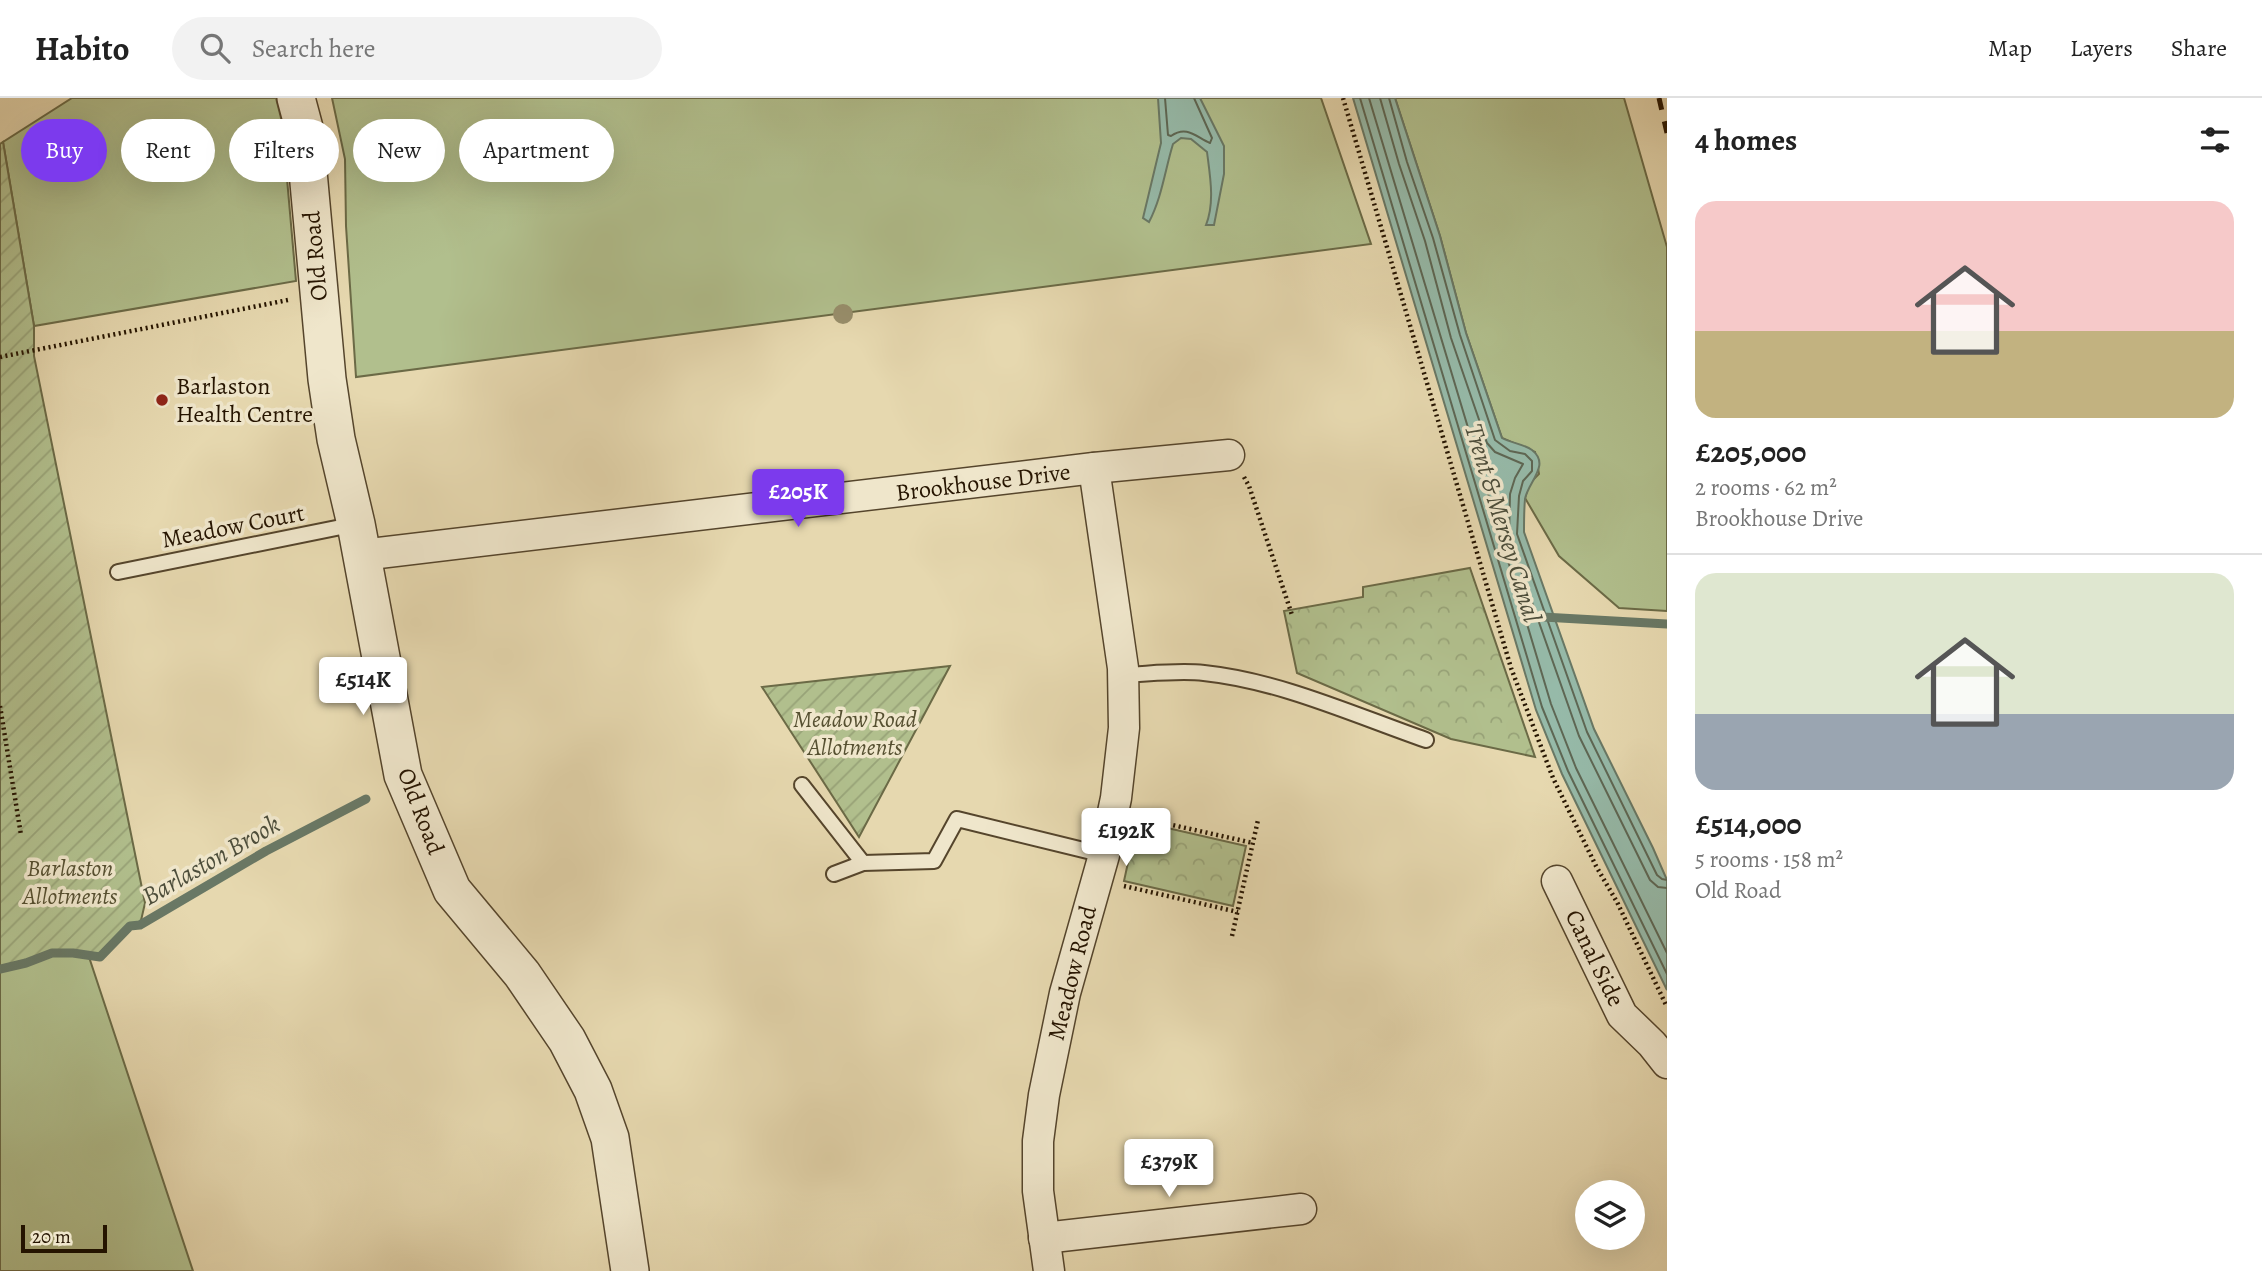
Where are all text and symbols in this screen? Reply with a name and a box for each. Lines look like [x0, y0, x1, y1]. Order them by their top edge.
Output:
search box [172, 17, 662, 80]
text: Habito [35, 26, 130, 71]
icon: search [196, 29, 234, 67]
text: Search here [252, 31, 375, 66]
text: Map [1988, 32, 2032, 64]
text: Layers [2070, 32, 2133, 64]
text: Share [2171, 32, 2227, 64]
chip: Buy [21, 119, 107, 182]
chip: Rent [121, 119, 215, 182]
chip: Filters [229, 119, 339, 182]
chip: New [353, 119, 445, 182]
chip: Apartment [459, 119, 614, 182]
text: 4 homes [1695, 120, 1797, 160]
icon: filters [2196, 121, 2234, 159]
street label: Old Road [295, 210, 335, 302]
icon: home [1902, 247, 2028, 373]
place label: Barlaston Health Centre [176, 370, 313, 430]
marker: Barlaston Health Centre [154, 392, 170, 408]
water label: Trent & Mersey Canal [1456, 419, 1550, 627]
text: £205,000 [1695, 432, 1806, 472]
street label: Brookhouse Drive [894, 455, 1072, 509]
pin: £205K [749, 470, 847, 529]
text: 2 rooms · 62 m² [1695, 472, 1837, 503]
text: £205K [768, 476, 828, 507]
street label: Meadow Court [159, 496, 307, 555]
text: Brookhouse Drive [1695, 503, 1863, 534]
icon: home [1902, 619, 2028, 745]
pin: £514K [314, 658, 412, 717]
text: £514K [335, 664, 391, 695]
park label: Meadow Road Allotments [793, 703, 917, 763]
street label: Old Road [390, 763, 452, 859]
text: £514,000 [1695, 804, 1802, 844]
water label: Barlaston Brook [136, 806, 286, 914]
pin: £192K [1077, 808, 1175, 868]
text: £192K [1097, 815, 1155, 846]
text: 5 rooms · 158 m² [1695, 844, 1843, 875]
park label: Barlaston Allotments [21, 852, 117, 912]
text: Old Road [1695, 875, 1781, 906]
street label: Meadow Road [1040, 902, 1104, 1044]
street label: Canal Side [1558, 904, 1632, 1012]
pin: £379K [1120, 1140, 1218, 1199]
text: £379K [1140, 1146, 1198, 1177]
map controls [1575, 1180, 1645, 1250]
button: layers [1575, 1180, 1645, 1250]
scale bar [21, 1222, 107, 1254]
text: 20 m [32, 1224, 71, 1250]

